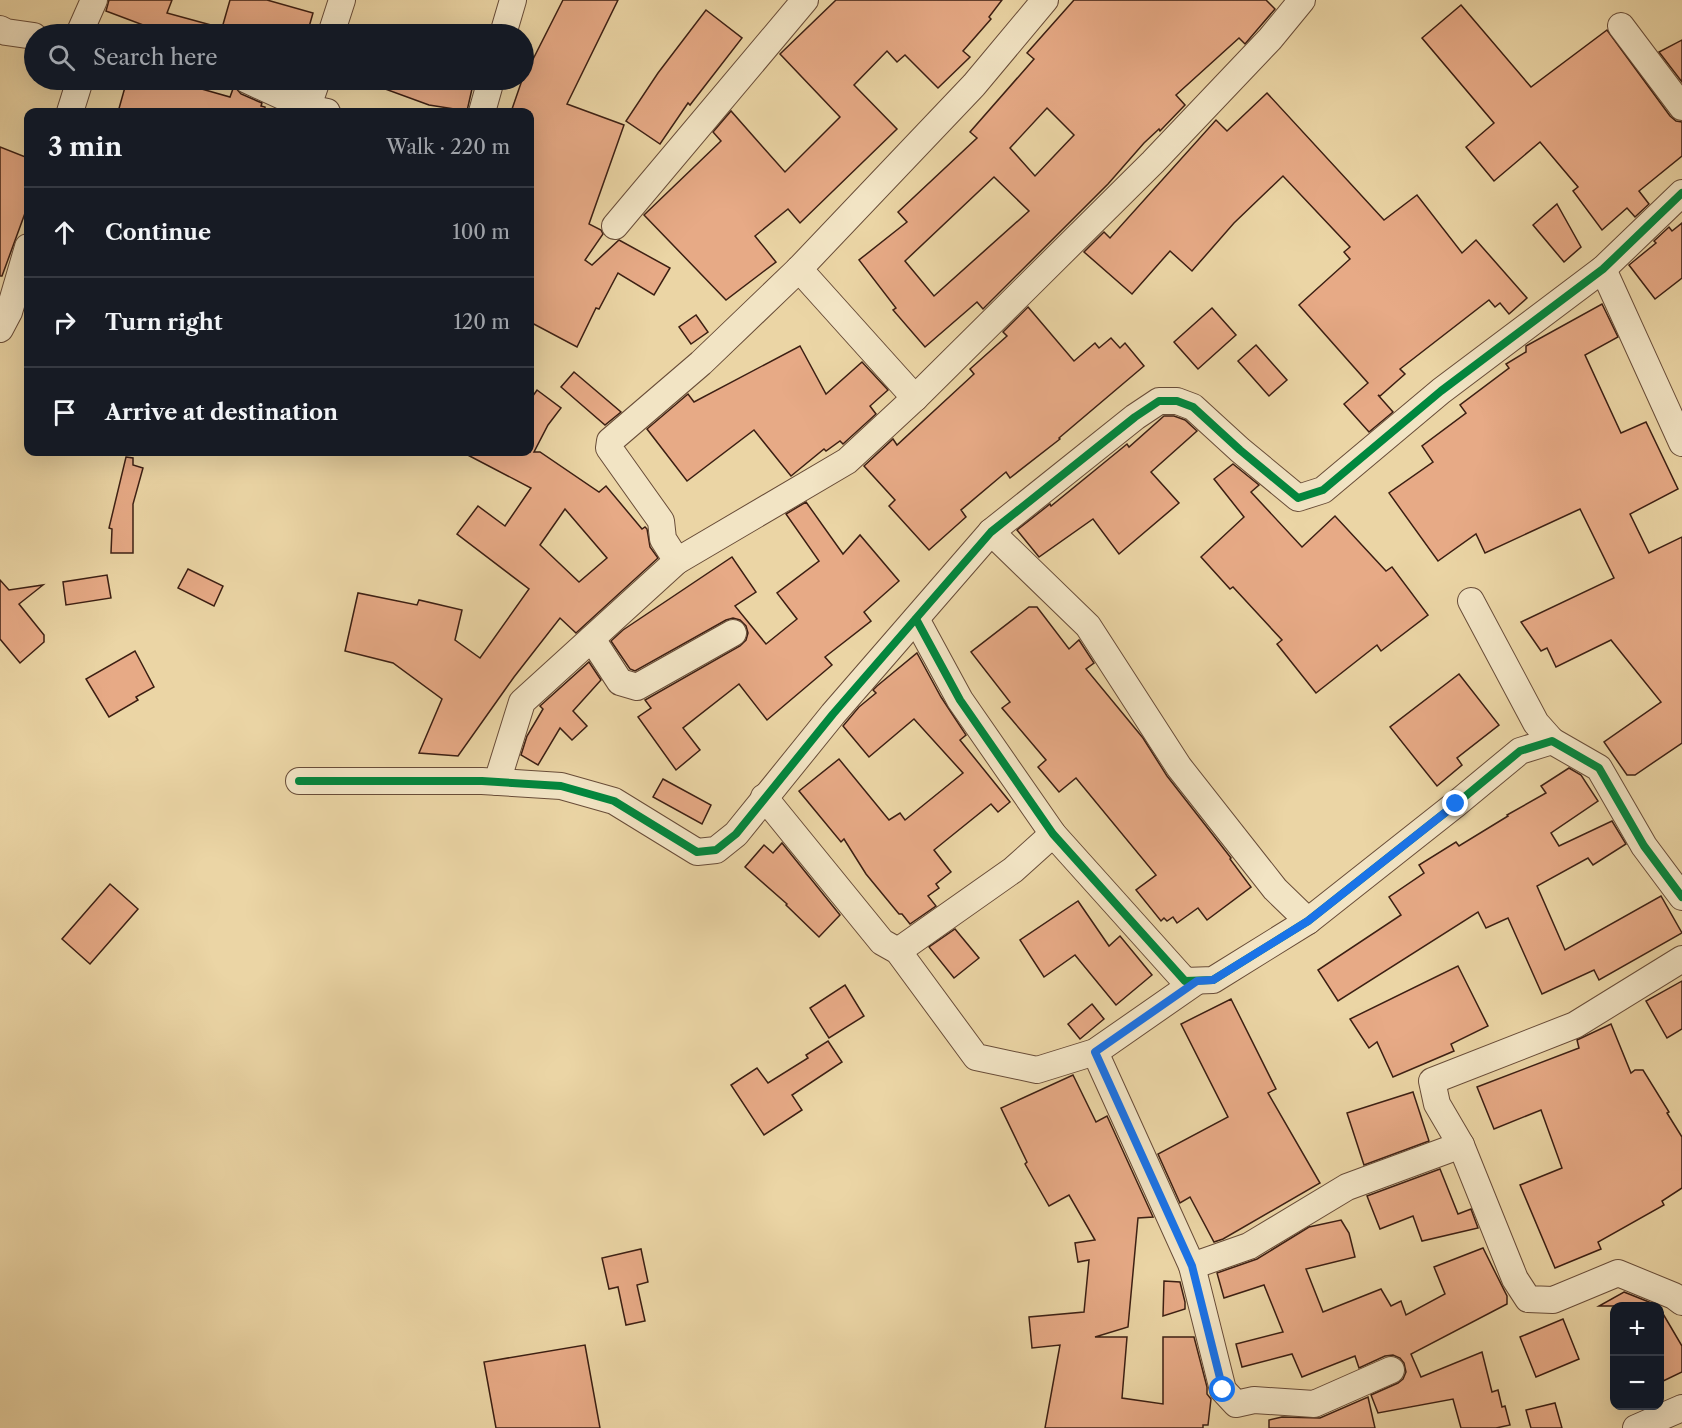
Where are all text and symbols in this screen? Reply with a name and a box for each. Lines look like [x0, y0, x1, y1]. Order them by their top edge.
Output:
search box [24, 24, 534, 90]
icon: search [45, 41, 78, 74]
text: Search here [93, 44, 218, 71]
text: 3 min [48, 131, 122, 163]
text: Walk · 220 m [386, 135, 510, 159]
icon: ahead [48, 216, 81, 249]
text: Continue [105, 219, 211, 246]
text: 100 m [452, 220, 510, 244]
icon: right [48, 306, 81, 339]
text: Turn right [105, 309, 223, 336]
text: 120 m [453, 310, 510, 334]
icon: arrive [48, 396, 81, 429]
text: Arrive at destination [105, 399, 338, 426]
route end [1442, 790, 1468, 816]
map controls [1610, 1302, 1664, 1410]
button: + [1610, 1302, 1664, 1356]
button: − [1610, 1356, 1664, 1410]
route start [1209, 1376, 1235, 1402]

